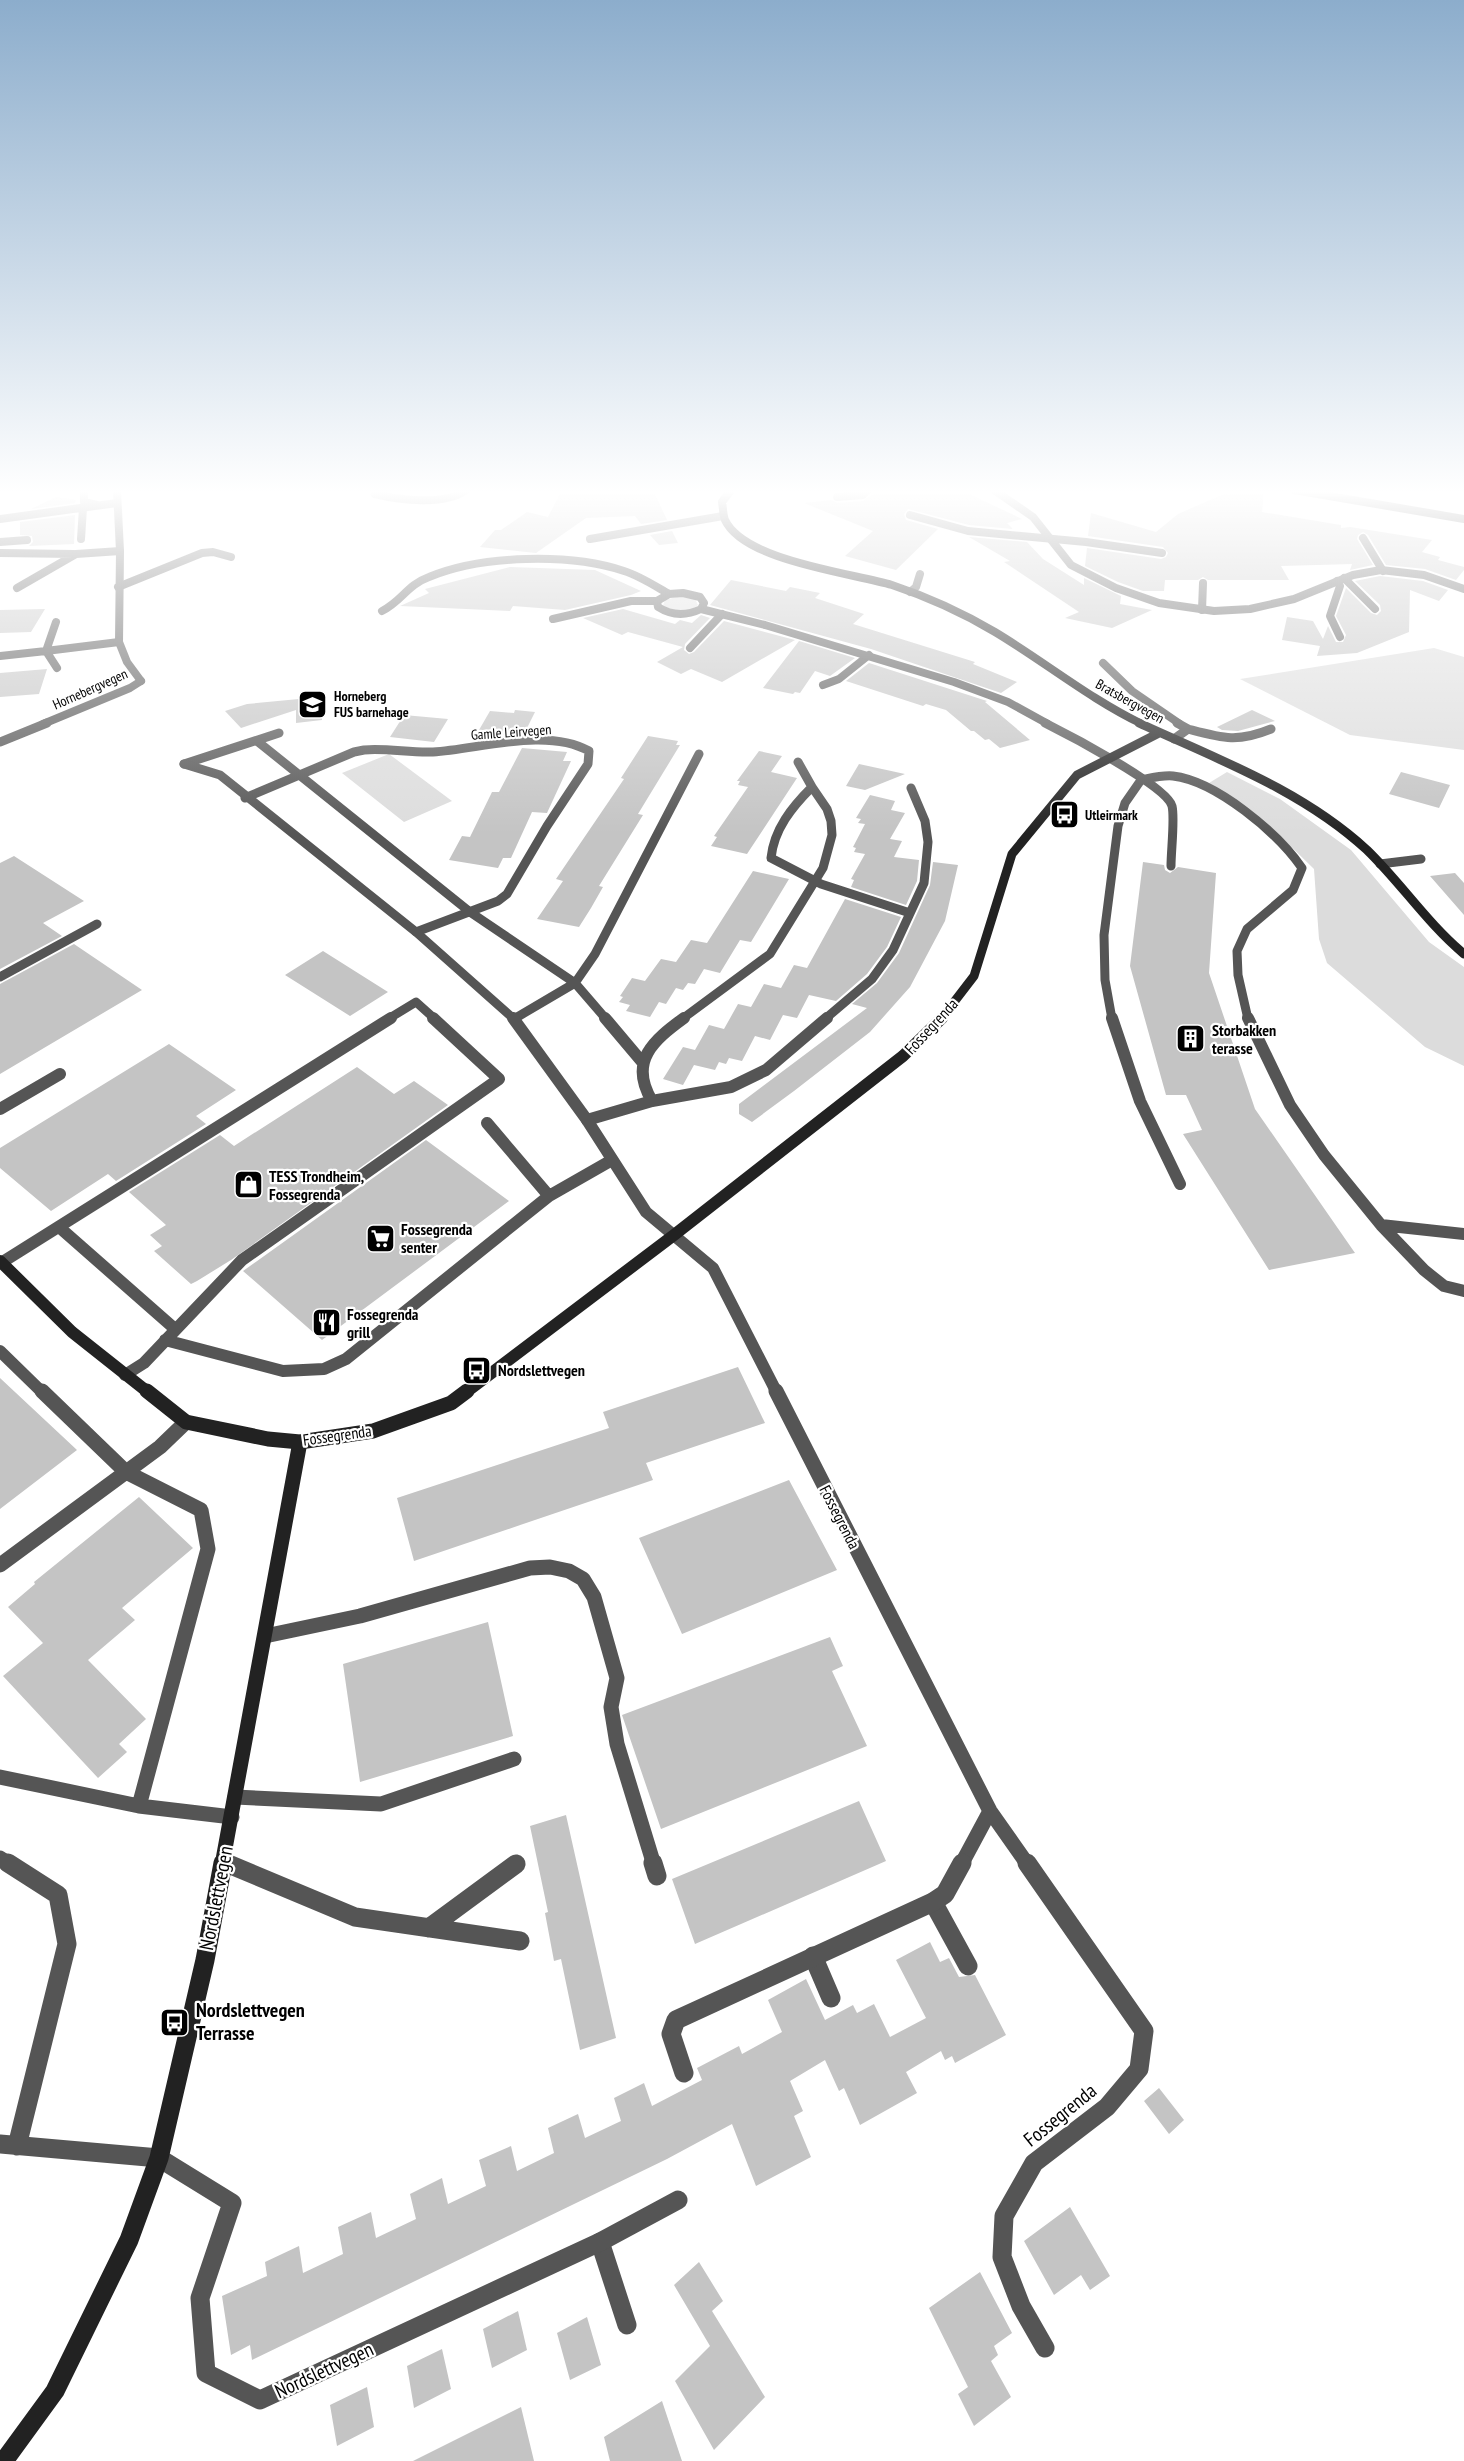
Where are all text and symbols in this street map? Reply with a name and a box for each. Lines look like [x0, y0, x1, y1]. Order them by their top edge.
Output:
street label: Hornebergvegen [50, 664, 130, 714]
street label: Bratsbergvegen [1093, 675, 1167, 727]
place label: Horneberg FUS barnehage [334, 687, 409, 721]
school or university icon: Horneberg FUS barnehage [297, 688, 329, 720]
street label: Gamle Leirvegen [470, 720, 552, 744]
bus stop icon: Utleirmark [1048, 799, 1080, 831]
place label: Utleirmark [1085, 806, 1138, 824]
street label: Fossegrenda [900, 994, 962, 1058]
place label: Storbakken terasse [1212, 1020, 1276, 1058]
building icon: Storbakken terasse [1175, 1023, 1207, 1055]
place label: TESS Trondheim, Fossegrenda [269, 1166, 364, 1204]
shop icon: TESS Trondheim, Fossegrenda [232, 1169, 264, 1201]
place label: Fossegrenda senter [401, 1219, 473, 1257]
supermarket icon: Fossegrenda senter [364, 1222, 396, 1254]
place label: Fossegrenda grill [347, 1304, 419, 1342]
restaurant icon: Fossegrenda grill [310, 1307, 342, 1339]
bus stop icon: Nordslettvegen [461, 1354, 493, 1386]
place label: Nordslettvegen [498, 1360, 585, 1380]
street label: Fossegrenda [301, 1420, 373, 1450]
street label: Fossegrenda [815, 1482, 865, 1552]
street label: Nordslettvegen [193, 1844, 239, 1952]
place label: Nordslettvegen Terrasse [196, 1997, 305, 2046]
bus stop icon: Nordslettvegen Terrasse [159, 2006, 191, 2038]
street label: Fossegrenda [1018, 2078, 1102, 2152]
street label: Nordslettvegen [271, 2336, 377, 2404]

